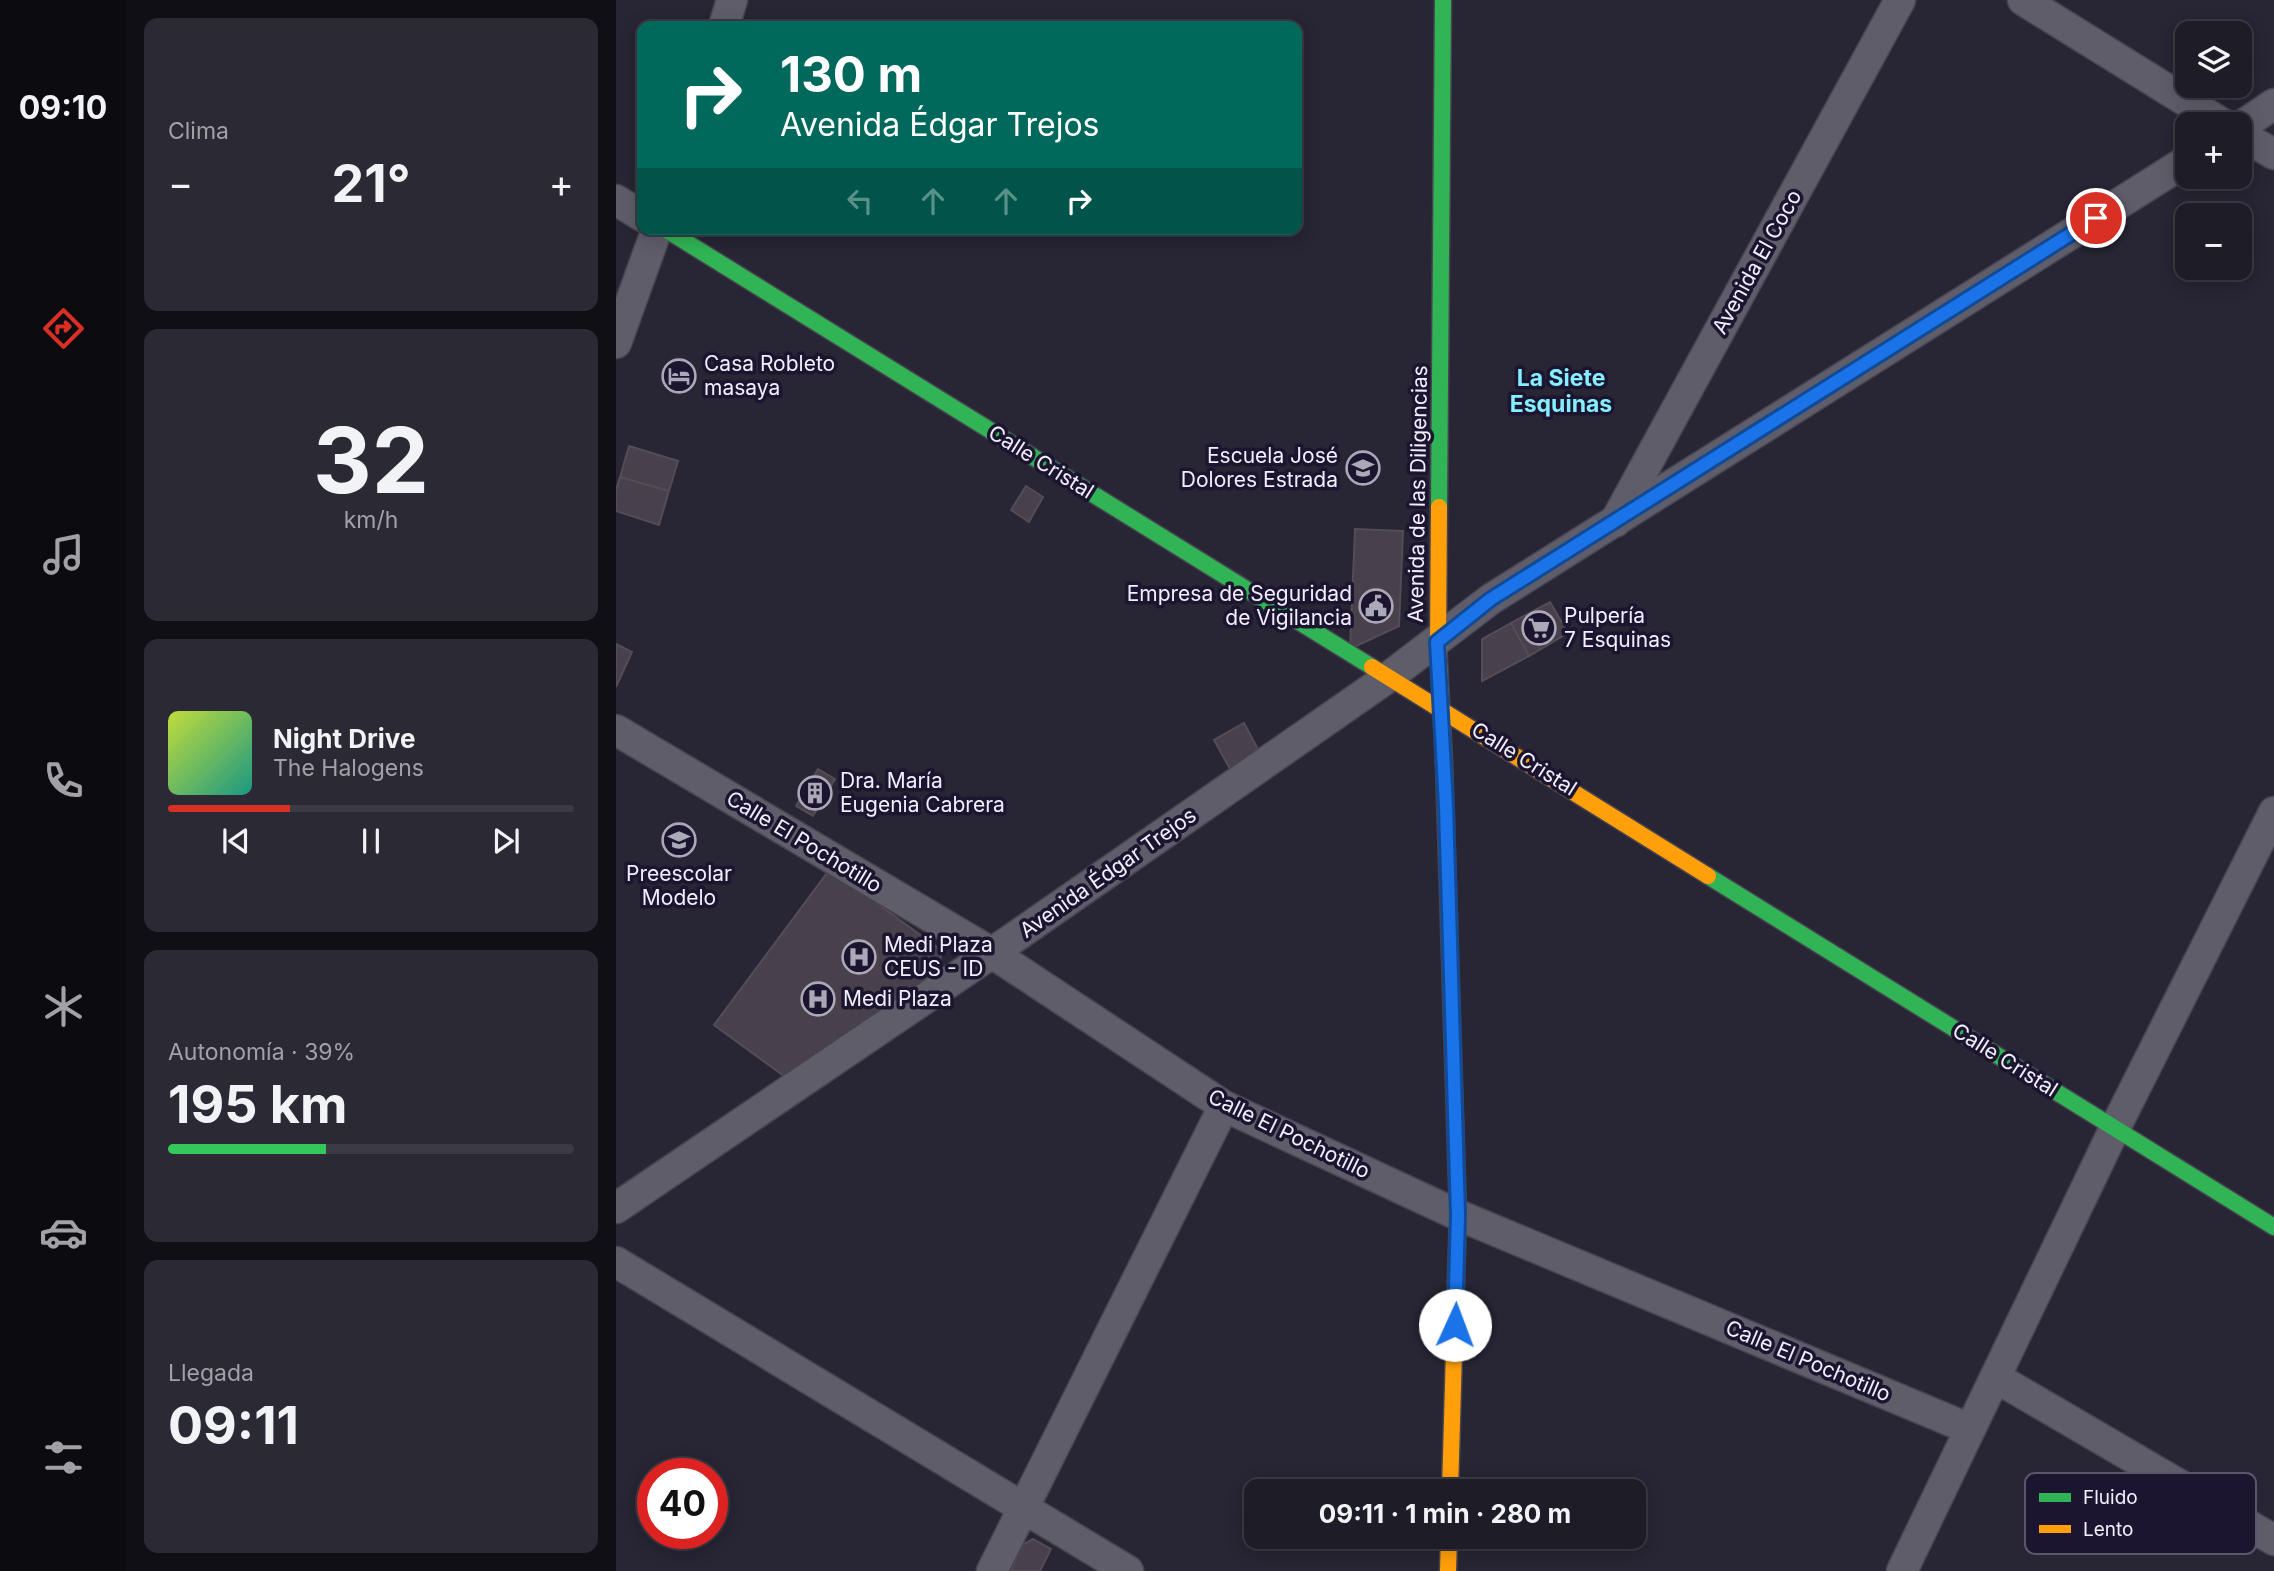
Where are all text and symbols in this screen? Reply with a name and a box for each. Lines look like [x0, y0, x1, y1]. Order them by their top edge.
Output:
map controls [2175, 21, 2252, 280]
button: layers [2175, 21, 2252, 98]
text: 130 m [780, 45, 922, 104]
icon: right [665, 49, 756, 140]
text: 09:10 [19, 88, 107, 127]
text: Avenida Édgar Trejos [780, 105, 1099, 144]
button: + [2175, 112, 2252, 189]
text: Clima [168, 117, 229, 145]
text: 21° [331, 152, 411, 215]
text: − [168, 160, 193, 206]
text: + [549, 160, 574, 206]
icon: left [841, 182, 879, 220]
icon: ahead [914, 182, 952, 220]
icon: ahead [987, 182, 1025, 220]
icon: right [1060, 182, 1098, 220]
street label: Avenida El Coco [1707, 185, 1806, 338]
pin [2066, 188, 2126, 248]
icon: arrive [2077, 199, 2115, 237]
button: − [2175, 203, 2252, 280]
icon: directions [39, 304, 88, 353]
place label: Casa Robleto masaya [704, 351, 835, 400]
hotel icon: Casa Robleto masaya [660, 357, 698, 395]
district label: La Siete Esquinas [1510, 364, 1612, 418]
street label: Avenida de las Diligencias [1403, 365, 1432, 623]
text: 32 [313, 405, 429, 515]
street label: Calle Cristal [984, 419, 1098, 504]
place label: Escuela José Dolores Estrada [1181, 443, 1338, 492]
school or university icon: Escuela José Dolores Estrada [1344, 449, 1382, 487]
text: km/h [344, 506, 398, 534]
icon: music [39, 530, 88, 579]
place label: Empresa de Seguridad de Vigilancia [1127, 581, 1352, 630]
public building icon: Empresa de Seguridad de Vigilancia [1357, 587, 1395, 625]
place label: Pulpería 7 Esquinas [1564, 603, 1671, 652]
supermarket icon: Pulpería 7 Esquinas [1520, 609, 1558, 647]
street label: Calle Cristal [1467, 716, 1581, 801]
text: Night Drive [273, 723, 415, 754]
text: The Halogens [273, 754, 424, 782]
icon: phone [39, 756, 88, 805]
place label: Dra. María Eugenia Cabrera [840, 768, 1005, 817]
building icon: Dra. María Eugenia Cabrera [796, 774, 834, 812]
street label: Calle El Pochotillo [722, 785, 886, 898]
street label: Avenida Édgar Trejos [1014, 801, 1201, 943]
school or university icon: Preescolar Modelo [660, 821, 698, 859]
icon: previous [217, 822, 255, 860]
icon: pause [352, 822, 390, 860]
icon: next [487, 822, 525, 860]
place label: Preescolar Modelo [626, 861, 732, 910]
place label: Medi Plaza CEUS - ID [884, 932, 993, 981]
hospital icon: Medi Plaza CEUS - ID [840, 938, 878, 976]
hospital icon: Medi Plaza [799, 980, 837, 1018]
icon: climate [39, 982, 88, 1031]
place label: Medi Plaza [843, 986, 952, 1011]
street label: Calle Cristal [1948, 1017, 2062, 1102]
text: Autonomía · 39% [168, 1038, 355, 1066]
text: 195 km [168, 1073, 347, 1136]
street label: Calle El Pochotillo [1204, 1084, 1374, 1184]
icon: car [39, 1208, 88, 1257]
position arrow [1418, 1288, 1492, 1362]
street label: Calle El Pochotillo [1722, 1315, 1894, 1407]
text: Llegada [168, 1359, 254, 1387]
text: 09:11 [168, 1394, 299, 1457]
icon: filters [39, 1433, 88, 1482]
speed limit sign: 40 [637, 1458, 728, 1549]
legend [2025, 1473, 2256, 1554]
text: Fluido [2083, 1486, 2138, 1509]
text: 09:11 · 1 min · 280 m [1319, 1498, 1571, 1529]
text: Lento [2083, 1518, 2133, 1541]

